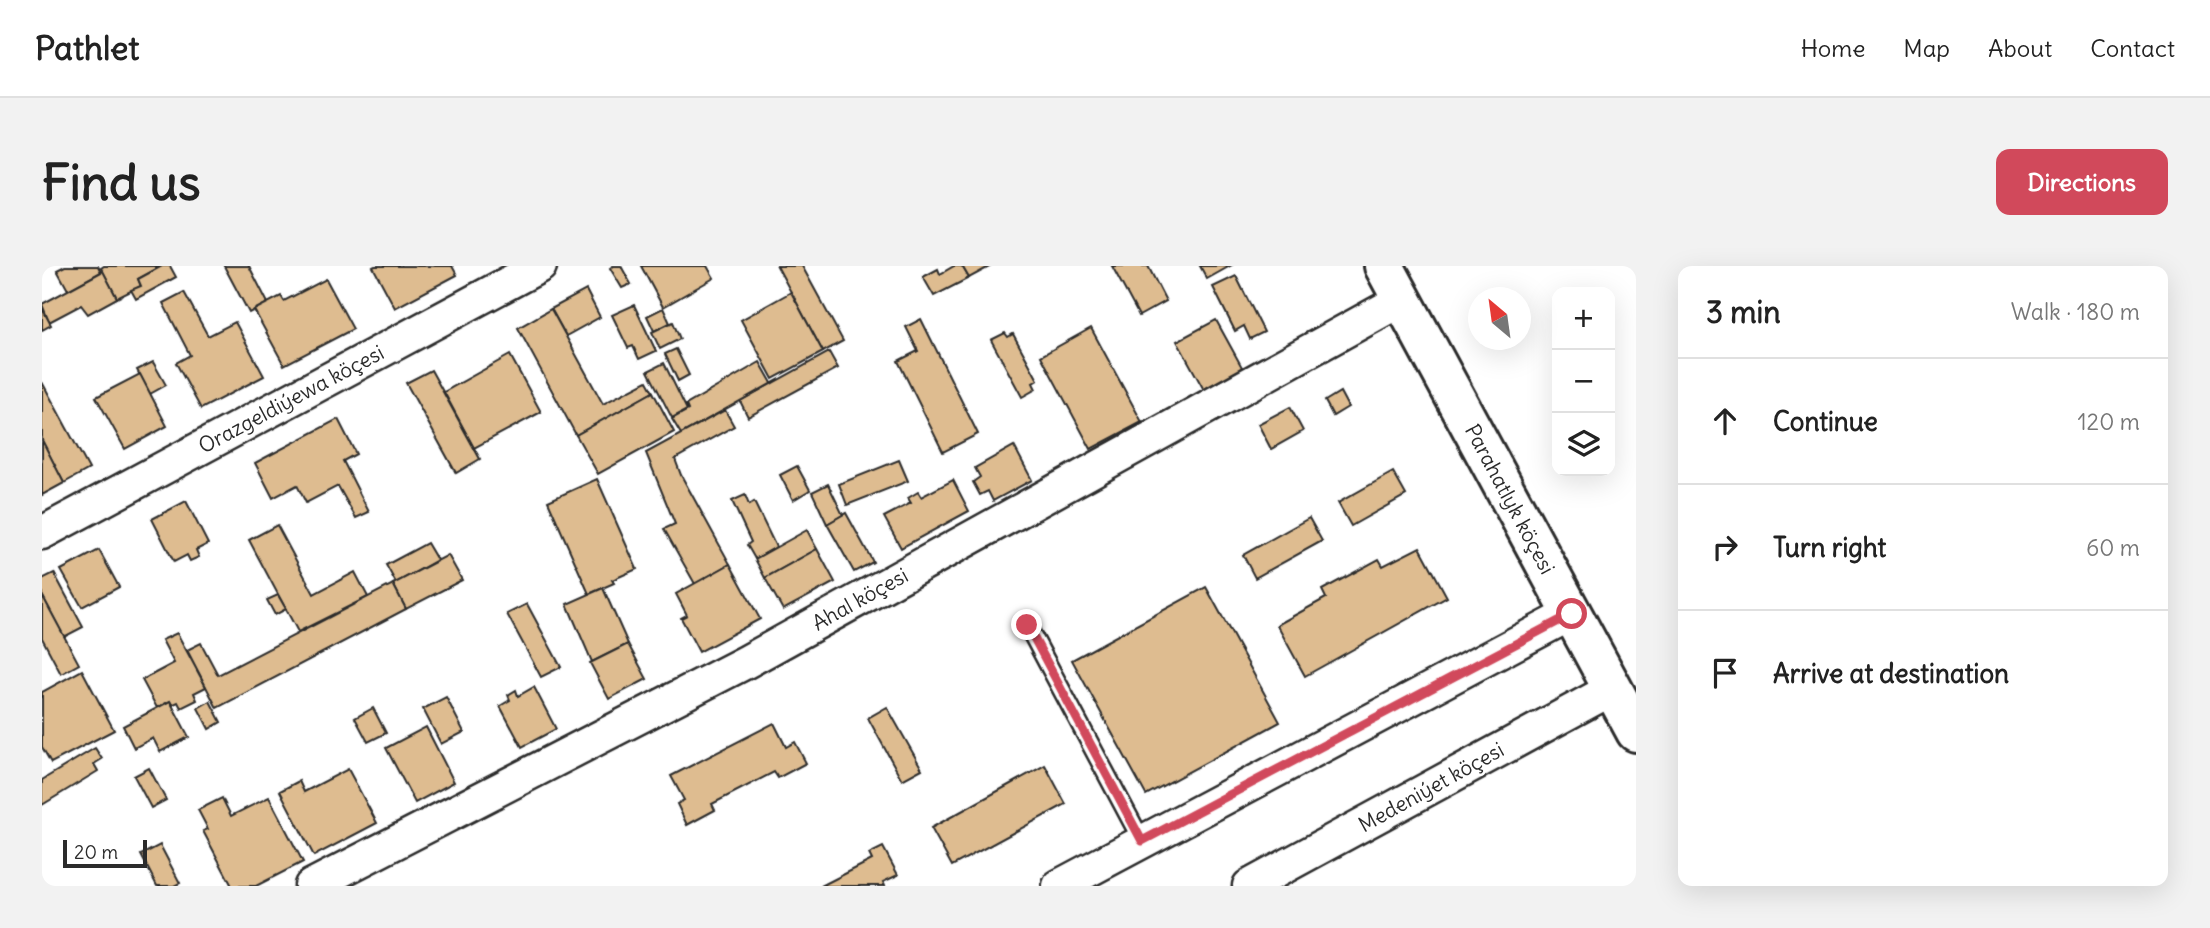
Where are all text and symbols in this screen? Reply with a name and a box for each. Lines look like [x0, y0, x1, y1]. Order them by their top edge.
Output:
text: Pathlet [35, 27, 139, 69]
text: Home [1801, 33, 1865, 63]
text: Map [1903, 33, 1950, 63]
text: About [1988, 33, 2052, 63]
text: Contact [2090, 33, 2175, 63]
button: Directions [1996, 149, 2168, 215]
text: Find us [42, 152, 200, 213]
north arrow [1468, 287, 1531, 350]
map controls [1552, 287, 1615, 476]
button: + [1552, 287, 1615, 350]
text: 3 min [1706, 293, 1781, 331]
text: Walk · 180 m [2011, 297, 2140, 326]
street label: Orazgeldiýewa köçesi [194, 339, 388, 459]
button: − [1552, 350, 1615, 413]
icon: ahead [1706, 402, 1744, 440]
text: Continue [1773, 405, 1878, 438]
text: 120 m [2077, 407, 2140, 436]
button: layers [1552, 413, 1615, 476]
street label: Parahatlyk köçesi [1459, 419, 1561, 579]
icon: right [1706, 528, 1744, 566]
text: Turn right [1773, 531, 1886, 564]
text: 60 m [2086, 533, 2140, 562]
street label: Ahal köçesi [807, 562, 913, 636]
route start [1556, 598, 1587, 629]
route end [1011, 609, 1042, 640]
icon: arrive [1706, 654, 1744, 692]
text: Arrive at destination [1773, 657, 2009, 690]
street label: Medeniýet köçesi [1354, 736, 1508, 838]
scale bar [63, 837, 147, 869]
text: 20 m [74, 840, 118, 864]

